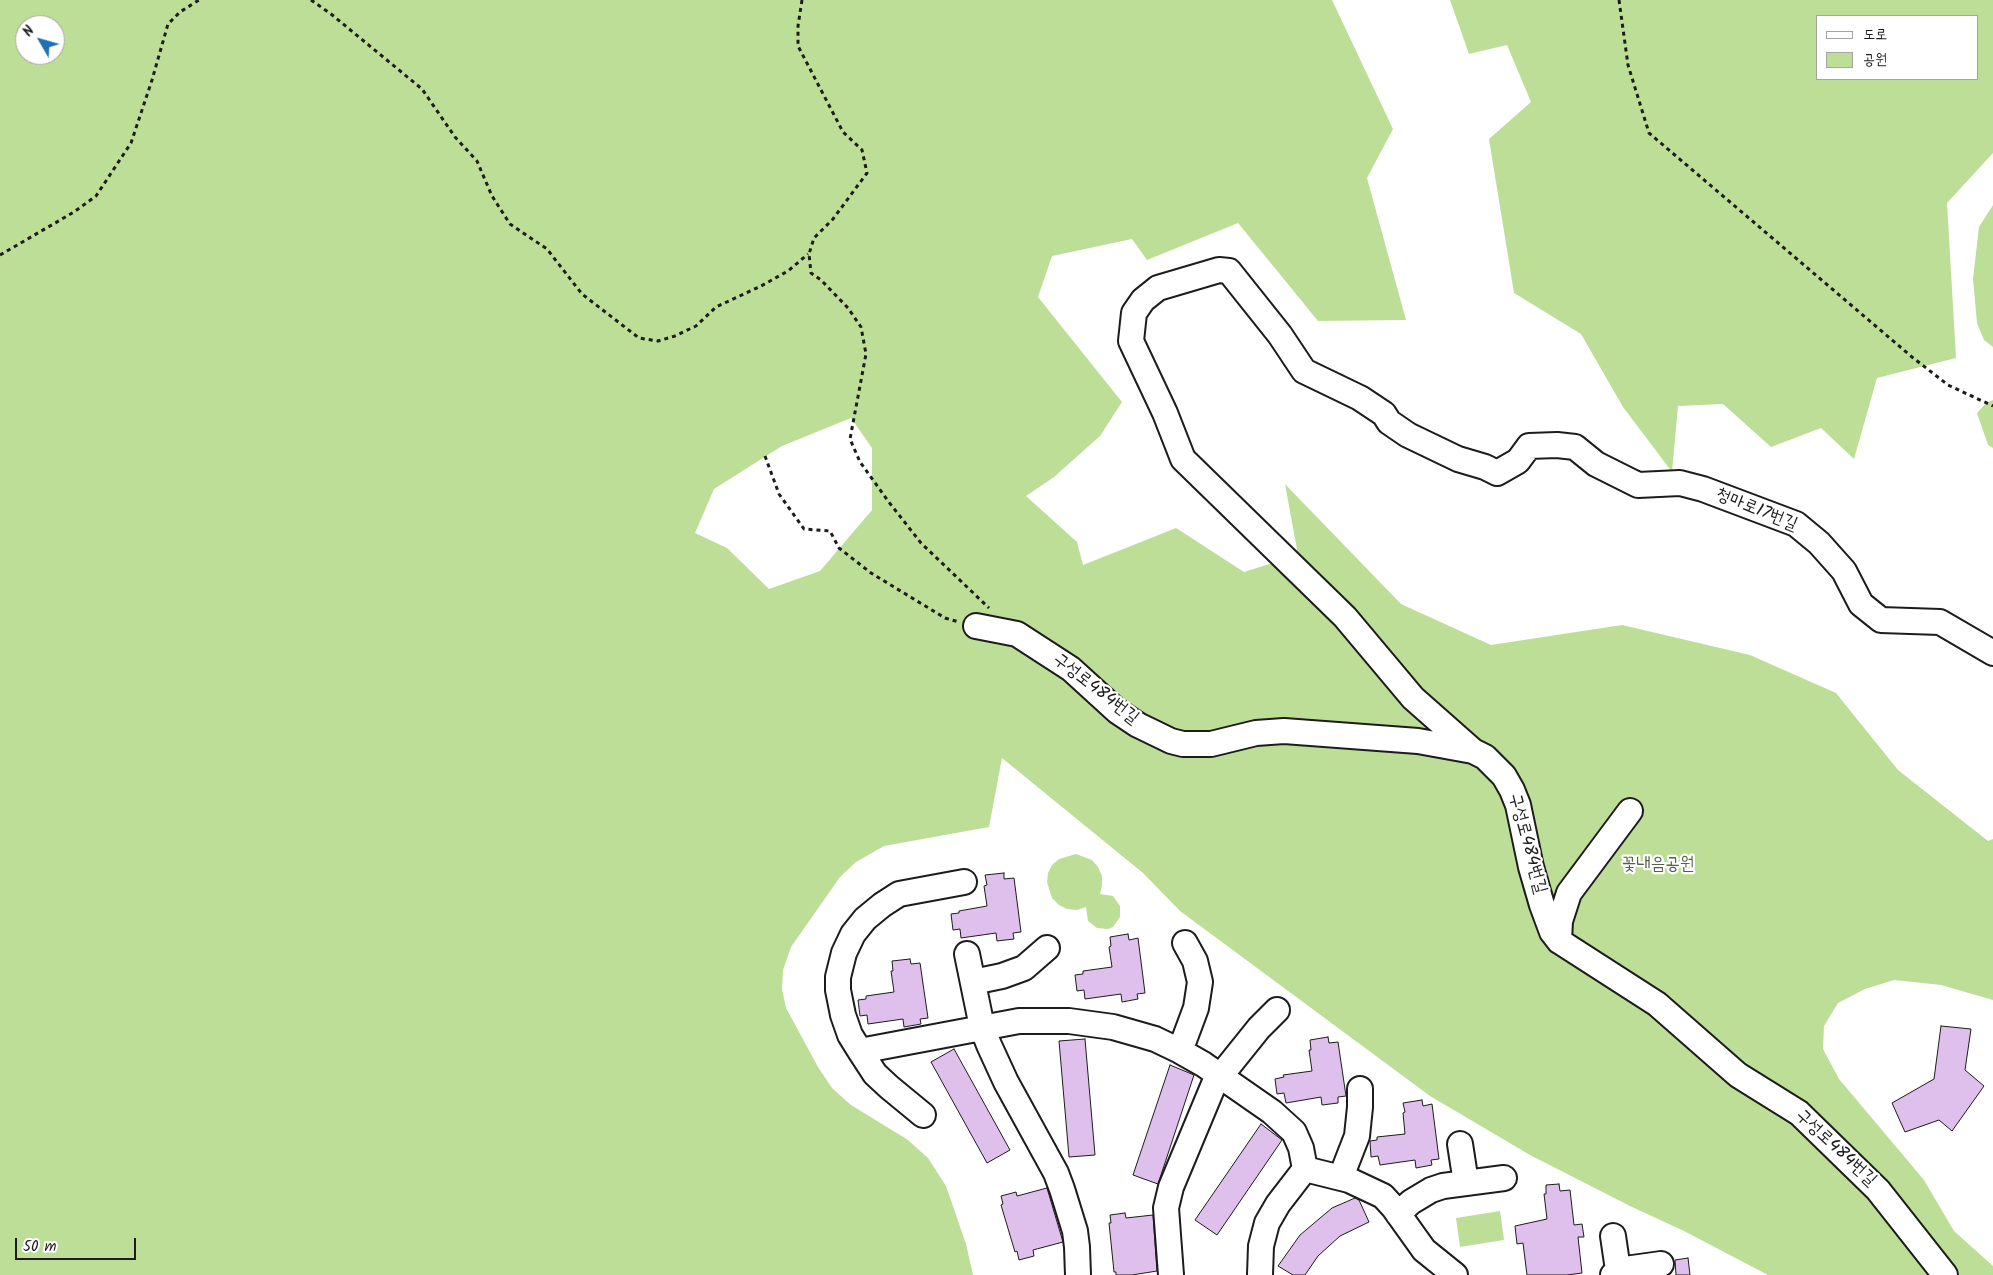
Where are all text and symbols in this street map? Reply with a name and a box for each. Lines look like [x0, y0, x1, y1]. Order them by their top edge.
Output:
north arrow [15, 15, 65, 65]
legend [1816, 15, 1978, 80]
text: N [18, 21, 40, 42]
text: 도로 [1863, 23, 1887, 47]
text: 공원 [1863, 48, 1887, 72]
street label: 청마로17번길 [1712, 485, 1800, 537]
street label: 구성로484번길 [1048, 650, 1142, 730]
street label: 구성로484번길 [1502, 791, 1550, 897]
park label: 꽃내음공원 [1622, 855, 1694, 877]
street label: 구성로484번길 [1790, 1106, 1880, 1192]
scale bar [18, 1228, 139, 1260]
text: 50 m [23, 1235, 57, 1259]

